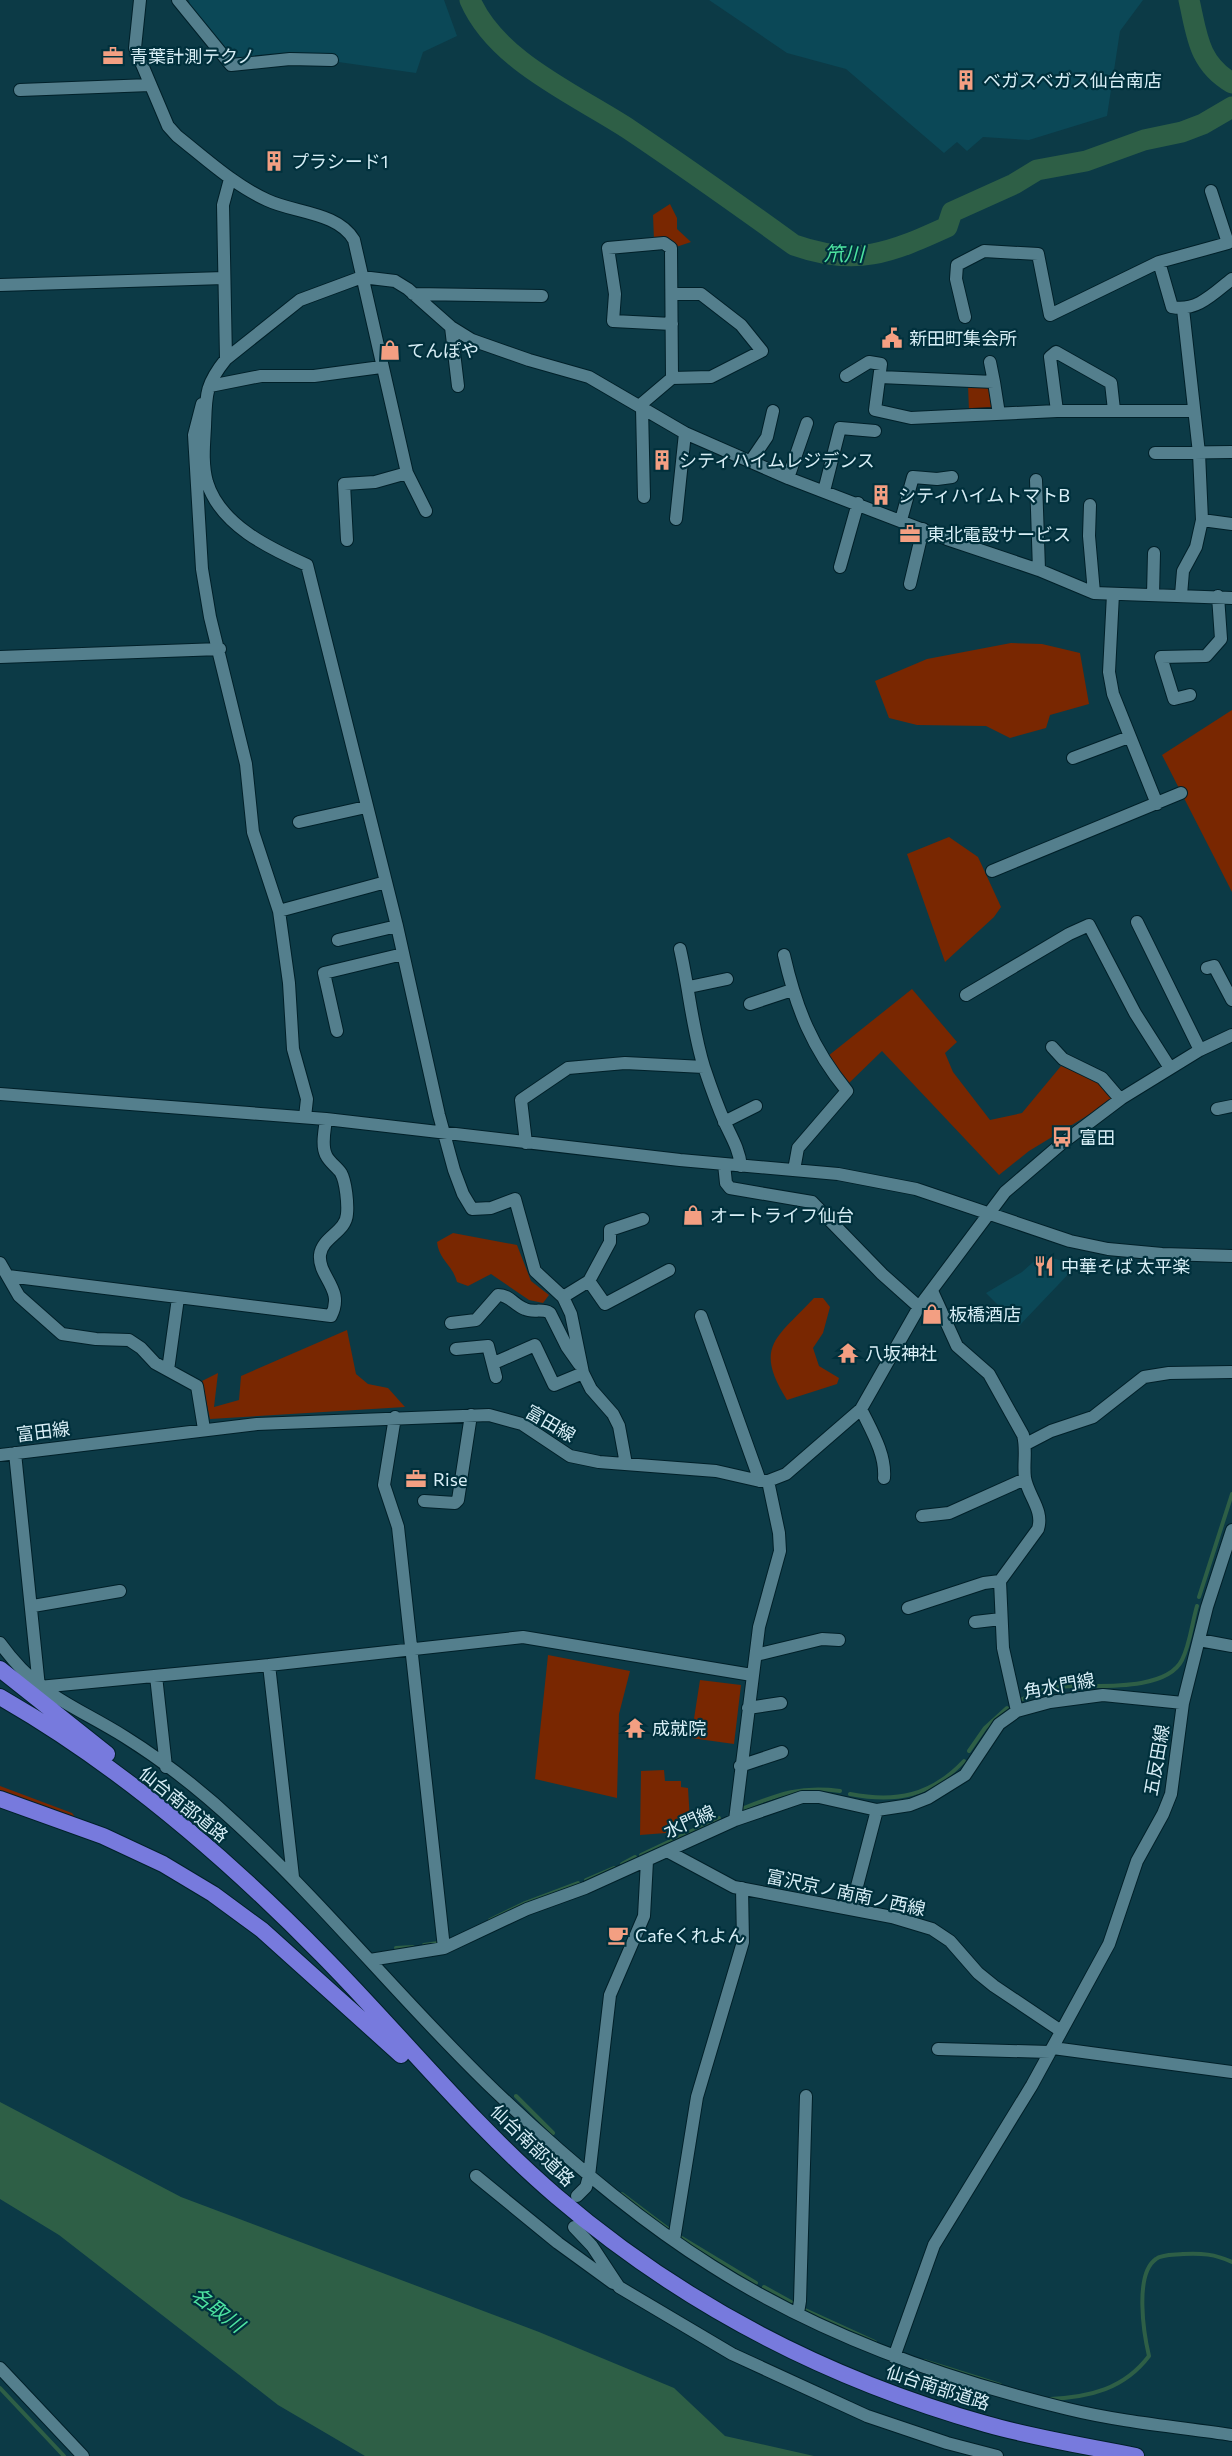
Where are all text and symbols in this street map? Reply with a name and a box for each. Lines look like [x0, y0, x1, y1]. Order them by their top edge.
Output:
office icon: 青葉計測テクノ [101, 44, 125, 68]
place label: 青葉計測テクノ [130, 45, 255, 67]
building icon: ベガスベガス仙台南店 [954, 68, 978, 92]
place label: ベガスベガス仙台南店 [983, 69, 1162, 91]
building icon: プラシード1 [262, 149, 286, 173]
place label: プラシード1 [291, 150, 388, 172]
water label: 笊川 [824, 241, 866, 265]
public building icon: 新田町集会所 [880, 326, 904, 350]
place label: 新田町集会所 [909, 327, 1017, 349]
shop icon: てんぽや [378, 338, 402, 362]
place label: てんぽや [407, 339, 479, 361]
building icon: シティハイムレジデンス [650, 448, 674, 472]
place label: シティハイムレジデンス [679, 449, 875, 471]
building icon: シティハイムトマトB [869, 483, 893, 507]
place label: シティハイムトマトB [898, 484, 1070, 506]
office icon: 東北電設サービス [898, 522, 922, 546]
place label: 東北電設サービス [927, 523, 1071, 545]
bus stop icon: 富田 [1050, 1125, 1074, 1149]
place label: 富田 [1079, 1126, 1115, 1148]
shop icon: オートライフ仙台 [681, 1203, 705, 1227]
place label: オートライフ仙台 [710, 1204, 854, 1226]
restaurant icon: 中華そば 太平楽 [1032, 1254, 1056, 1278]
place label: 中華そば 太平楽 [1061, 1255, 1190, 1277]
shop icon: 板橋酒店 [920, 1302, 944, 1326]
place label: 板橋酒店 [949, 1303, 1021, 1325]
temple icon: 八坂神社 [836, 1341, 860, 1365]
place label: 八坂神社 [865, 1342, 937, 1364]
street label: 富田線 [522, 1400, 580, 1446]
street label: 富田線 [15, 1417, 71, 1445]
office icon: Rise [404, 1467, 428, 1491]
place label: Rise [433, 1468, 467, 1490]
street label: 角水門線 [1022, 1668, 1096, 1702]
temple icon: 成就院 [623, 1716, 647, 1740]
place label: 成就院 [652, 1717, 706, 1739]
street label: 五反田線 [1139, 1723, 1173, 1797]
street label: 仙台南部道路 [135, 1761, 233, 1847]
street label: 水門線 [660, 1800, 718, 1842]
street label: 富沢京ノ南南ノ西線 [764, 1864, 928, 1920]
cafe icon: Cafeくれよん [606, 1923, 630, 1947]
place label: Cafeくれよん [635, 1924, 745, 1946]
street label: 仙台南部道路 [487, 2100, 579, 2190]
water label: 名取川 [187, 2281, 251, 2338]
street label: 仙台南部道路 [883, 2360, 993, 2414]

